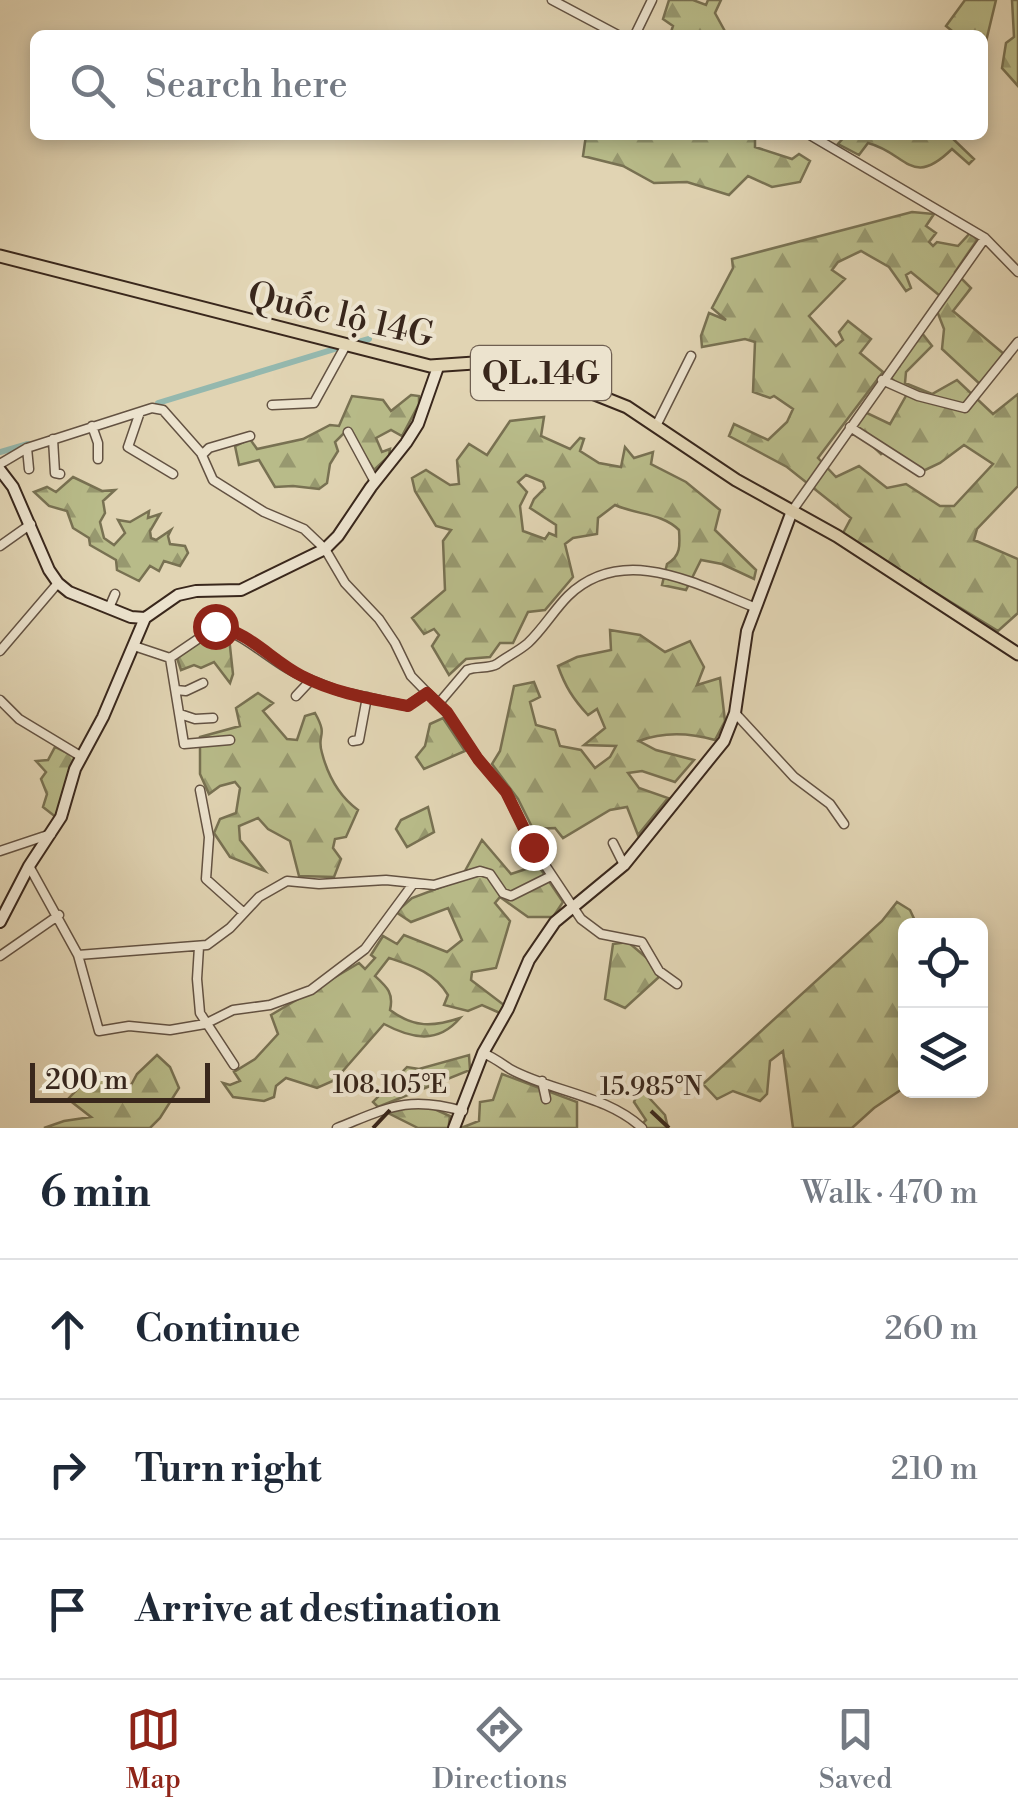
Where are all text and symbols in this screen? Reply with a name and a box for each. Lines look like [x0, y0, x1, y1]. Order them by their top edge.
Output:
search box [30, 30, 988, 140]
icon: search [65, 58, 120, 113]
text: Search here [145, 62, 348, 109]
street label: Quốc lộ 14G [244, 273, 438, 358]
road number: QL.14G [471, 346, 611, 400]
route start [193, 604, 239, 650]
route end [511, 825, 557, 871]
map controls [898, 918, 988, 1098]
button: locate [898, 918, 988, 1008]
button: layers [898, 1008, 988, 1098]
scale bar [30, 1058, 210, 1102]
text: 200 m [45, 1063, 128, 1098]
text: 108.105°E [333, 1070, 447, 1101]
text: 15.985°N [600, 1072, 702, 1103]
text: 6 min [40, 1167, 151, 1220]
text: Walk · 470 m [801, 1173, 978, 1213]
icon: ahead [40, 1302, 95, 1357]
text: Continue [135, 1306, 300, 1353]
text: 260 m [885, 1309, 978, 1349]
icon: right [40, 1442, 95, 1497]
text: Turn right [135, 1446, 321, 1493]
text: 210 m [891, 1449, 978, 1489]
icon: arrive [40, 1582, 95, 1637]
text: Arrive at destination [135, 1586, 501, 1633]
tab: Map [126, 1702, 181, 1797]
tab: Directions [432, 1702, 567, 1797]
tab: Saved [819, 1702, 892, 1797]

